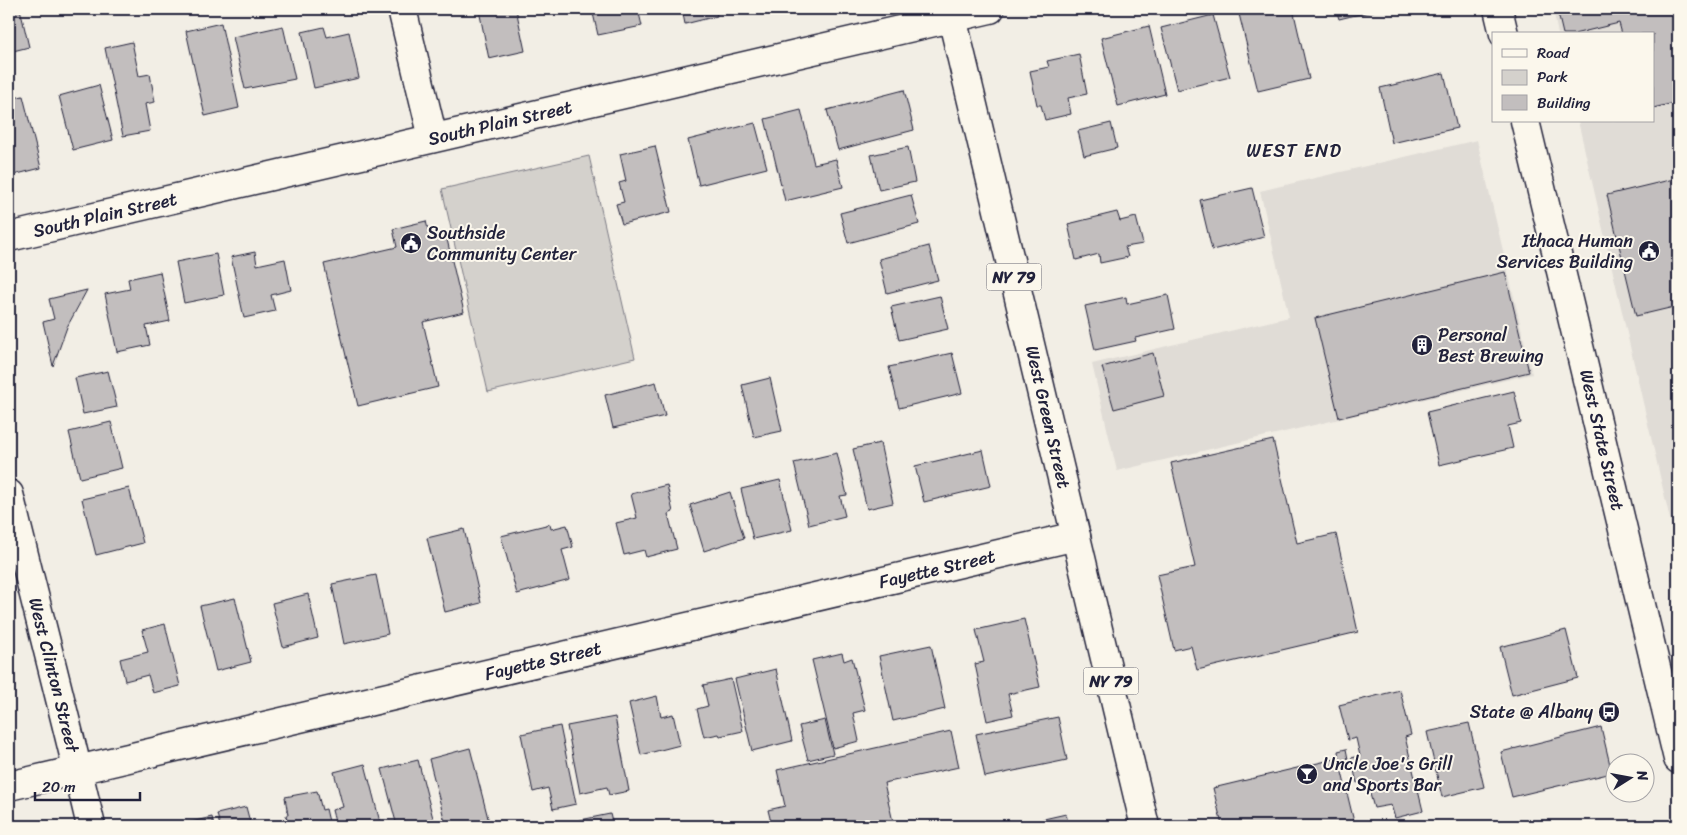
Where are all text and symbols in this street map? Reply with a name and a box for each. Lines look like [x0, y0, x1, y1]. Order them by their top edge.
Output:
legend [1492, 32, 1654, 122]
text: Road [1537, 40, 1570, 66]
text: Park [1537, 64, 1568, 90]
text: Building [1537, 90, 1591, 116]
street label: South Plain Street [425, 91, 575, 155]
district label: WEST END [1246, 134, 1342, 167]
street label: South Plain Street [30, 183, 180, 247]
place label: Southside Community Center [427, 217, 578, 270]
place label: Ithaca Human Services Building [1497, 225, 1633, 278]
public building icon: Southside Community Center [399, 231, 423, 255]
public building icon: Ithaca Human Services Building [1637, 239, 1661, 263]
road number: NY 79 [986, 264, 1042, 290]
place label: Personal Best Brewing [1438, 319, 1544, 372]
building icon: Personal Best Brewing [1410, 333, 1434, 357]
street label: West Green Street [1016, 342, 1080, 492]
street label: West State Street [1570, 366, 1634, 514]
street label: Fayette Street [876, 540, 998, 598]
street label: West Clinton Street [19, 594, 89, 756]
street label: Fayette Street [482, 632, 604, 690]
road number: NY 79 [1084, 668, 1138, 694]
place label: State @ Albany [1470, 696, 1594, 728]
bus stop icon: State @ Albany [1597, 700, 1621, 724]
place label: Uncle Joe's Grill and Sports Bar [1323, 748, 1453, 801]
north arrow [1604, 752, 1654, 802]
bar icon: Uncle Joe's Grill and Sports Bar [1295, 762, 1319, 786]
text: N [1629, 767, 1656, 783]
scale bar [35, 770, 140, 802]
text: 20 m [42, 774, 76, 800]

